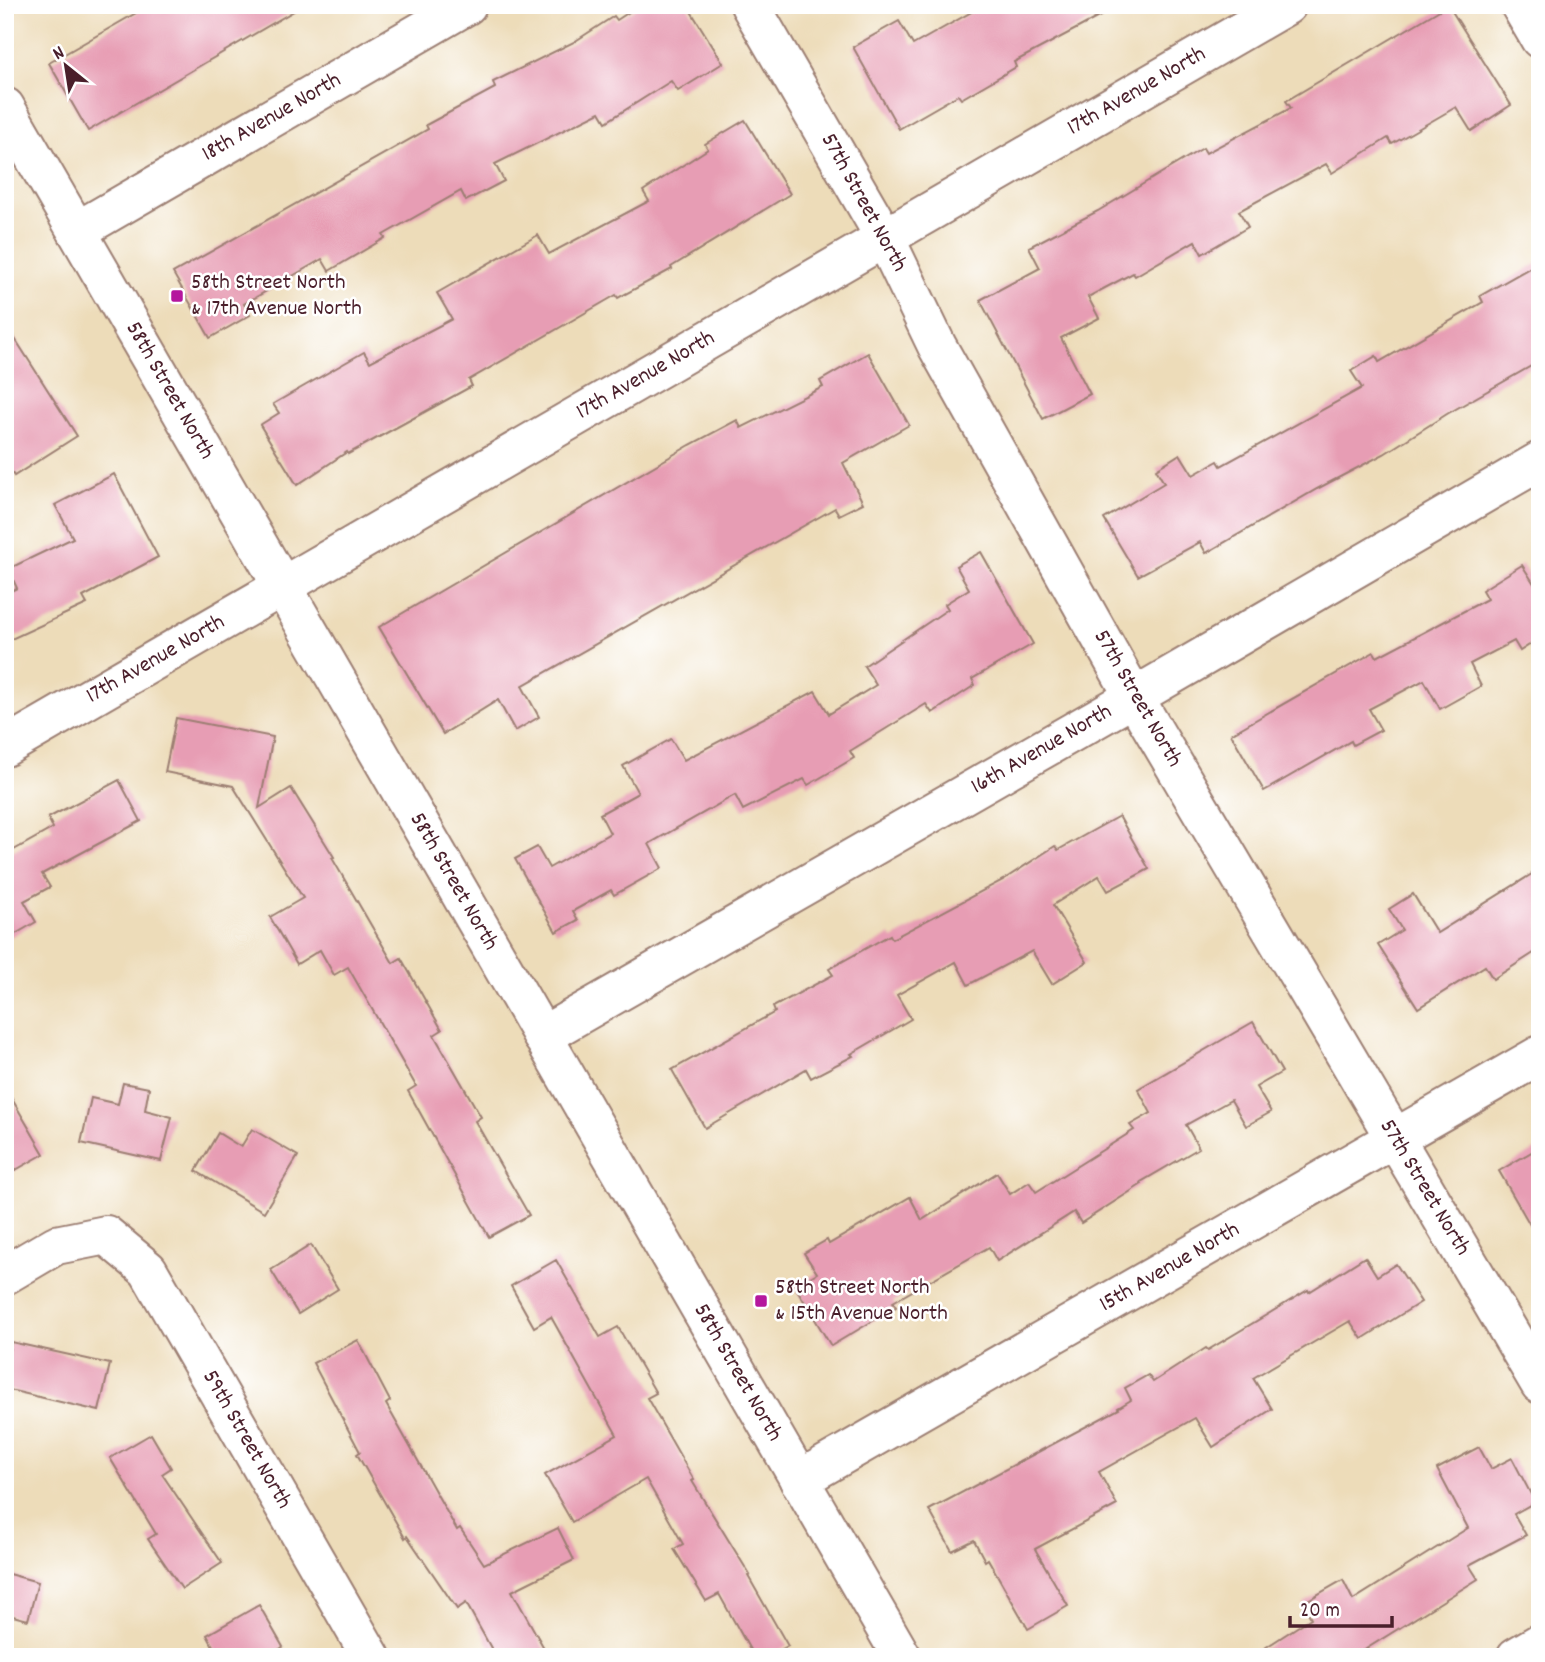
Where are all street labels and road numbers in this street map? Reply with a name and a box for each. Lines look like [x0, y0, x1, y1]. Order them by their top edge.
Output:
street label: 17th Avenue North [1061, 39, 1213, 145]
street label: 18th Avenue North [196, 65, 348, 171]
street label: 57th Street North [811, 128, 915, 278]
street label: 58th Street North [116, 316, 222, 466]
street label: 17th Avenue North [570, 323, 722, 429]
street label: 17th Avenue North [80, 607, 232, 713]
street label: 57th Street North [1084, 624, 1190, 774]
street label: 16th Avenue North [965, 696, 1119, 804]
street label: 58th Street North [400, 807, 506, 957]
street label: 57th Street North [1370, 1113, 1478, 1263]
street label: 15th Avenue North [1094, 1214, 1246, 1322]
street label: 58th Street North [684, 1298, 790, 1448]
street label: 59th Street North [193, 1364, 299, 1516]

